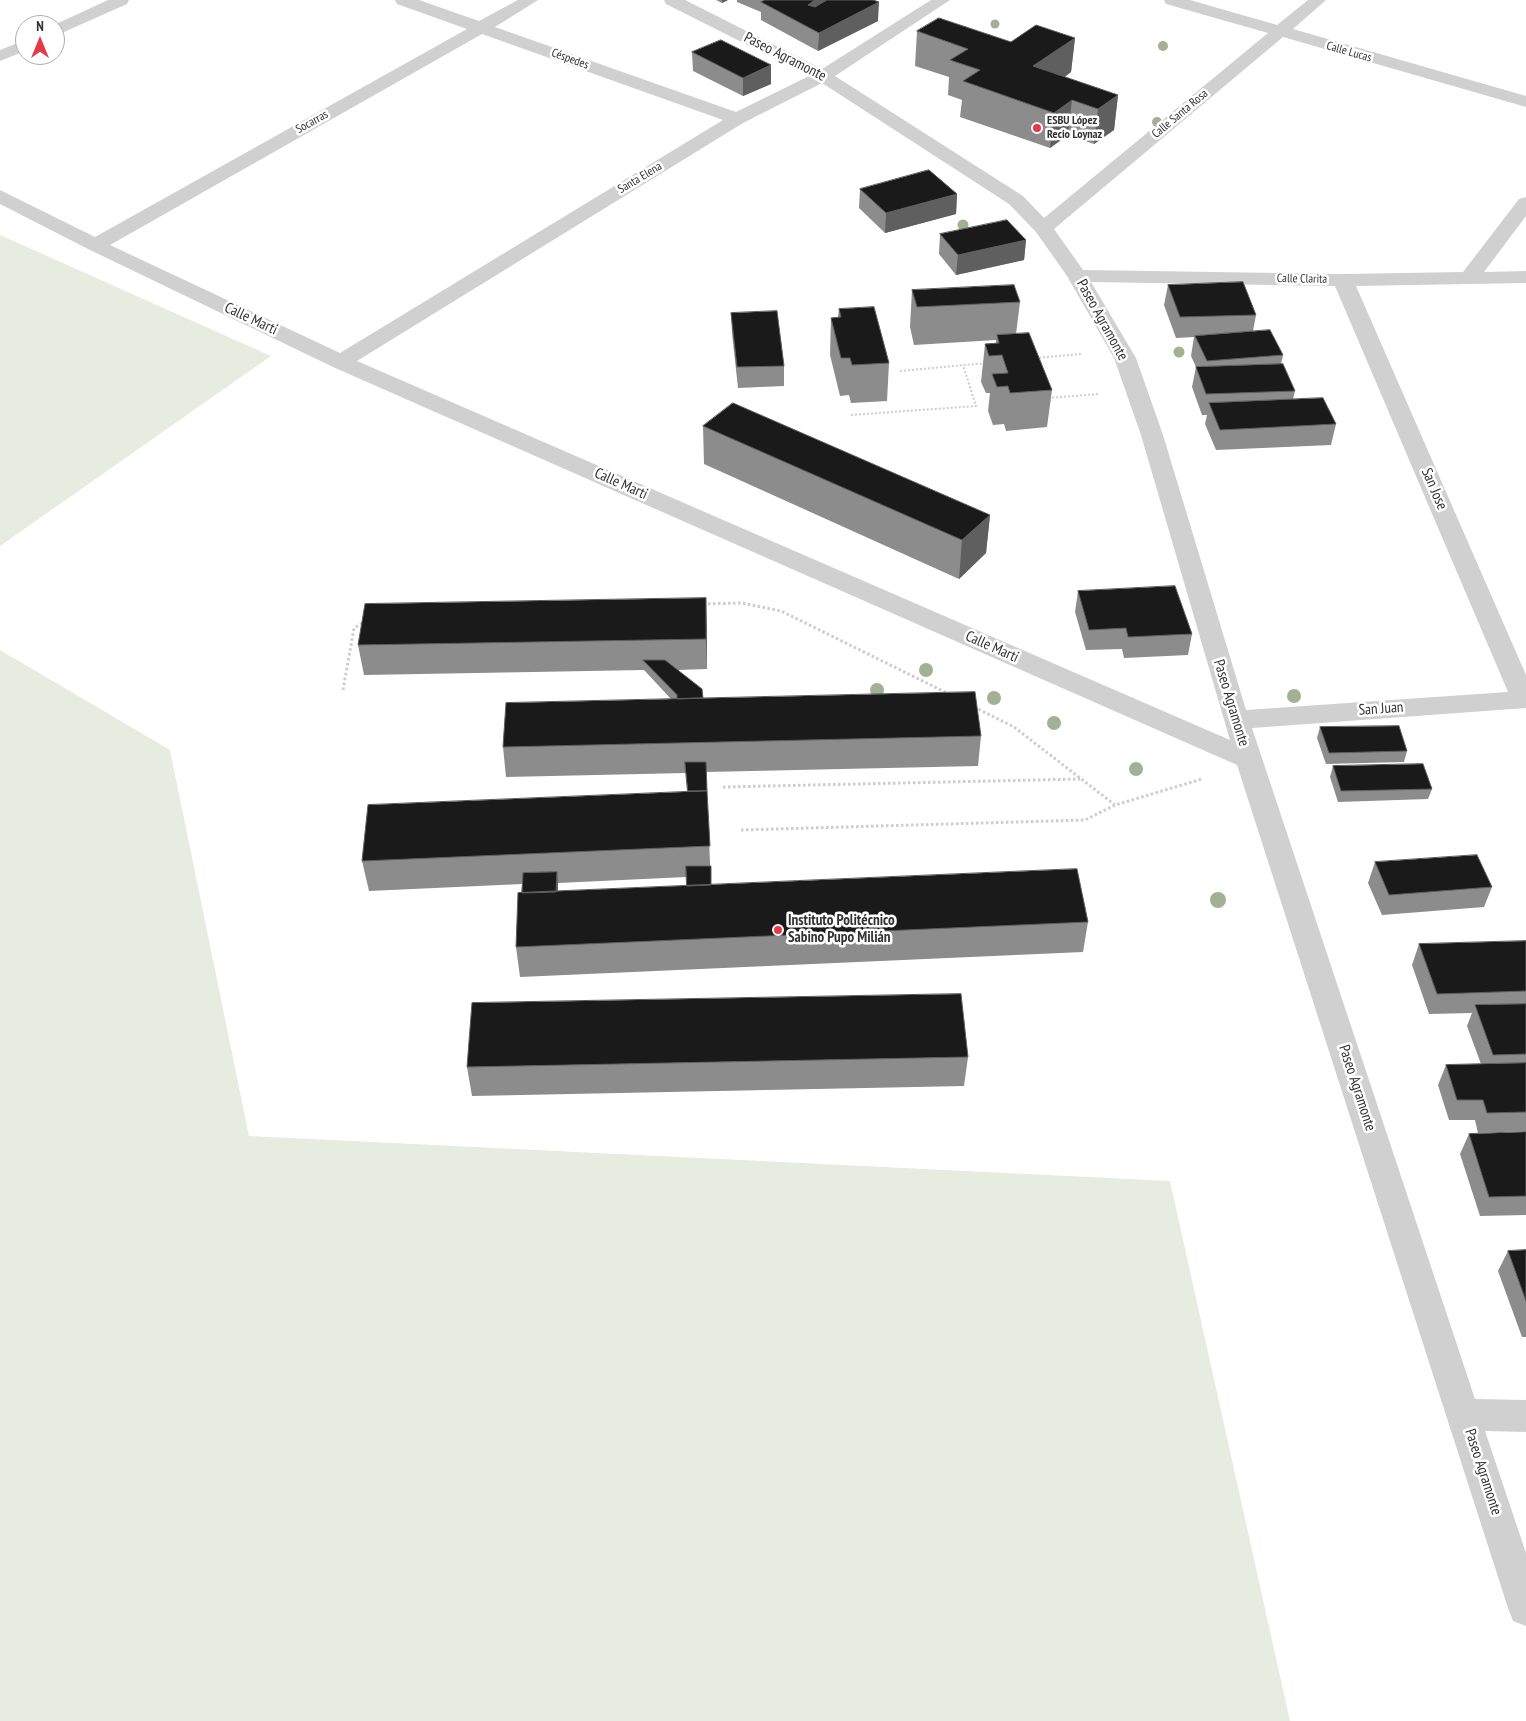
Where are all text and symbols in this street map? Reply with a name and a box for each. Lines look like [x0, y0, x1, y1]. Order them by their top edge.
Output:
north arrow [15, 15, 65, 65]
text: N [36, 17, 44, 35]
street label: Paseo Agramonte [741, 29, 829, 85]
street label: Calle Lucas [1325, 39, 1373, 65]
street label: Céspedes [549, 46, 591, 72]
street label: Calle Santa Rosa [1149, 86, 1211, 142]
street label: Socarras [293, 107, 331, 137]
place label: ESBU López Recio Loynaz [1047, 114, 1102, 142]
marker: ESBU López Recio Loynaz [1031, 122, 1043, 134]
street label: Santa Elena [615, 159, 665, 197]
street label: Calle Clarita [1277, 271, 1327, 287]
street label: Paseo Agramonte [1072, 276, 1132, 364]
street label: Calle Marti [222, 299, 280, 339]
street label: Calle Marti [592, 464, 650, 504]
street label: San Jose [1417, 465, 1451, 513]
street label: Calle Marti [963, 627, 1021, 667]
street label: Paseo Agramonte [1209, 657, 1253, 749]
street label: San Juan [1358, 698, 1404, 720]
place label: Instituto Politécnico Sabino Pupo Milián [788, 912, 895, 947]
marker: Instituto Politécnico Sabino Pupo Milián [772, 924, 784, 936]
street label: Paseo Agramonte [1335, 1043, 1379, 1133]
street label: Paseo Agramonte [1461, 1427, 1505, 1517]

